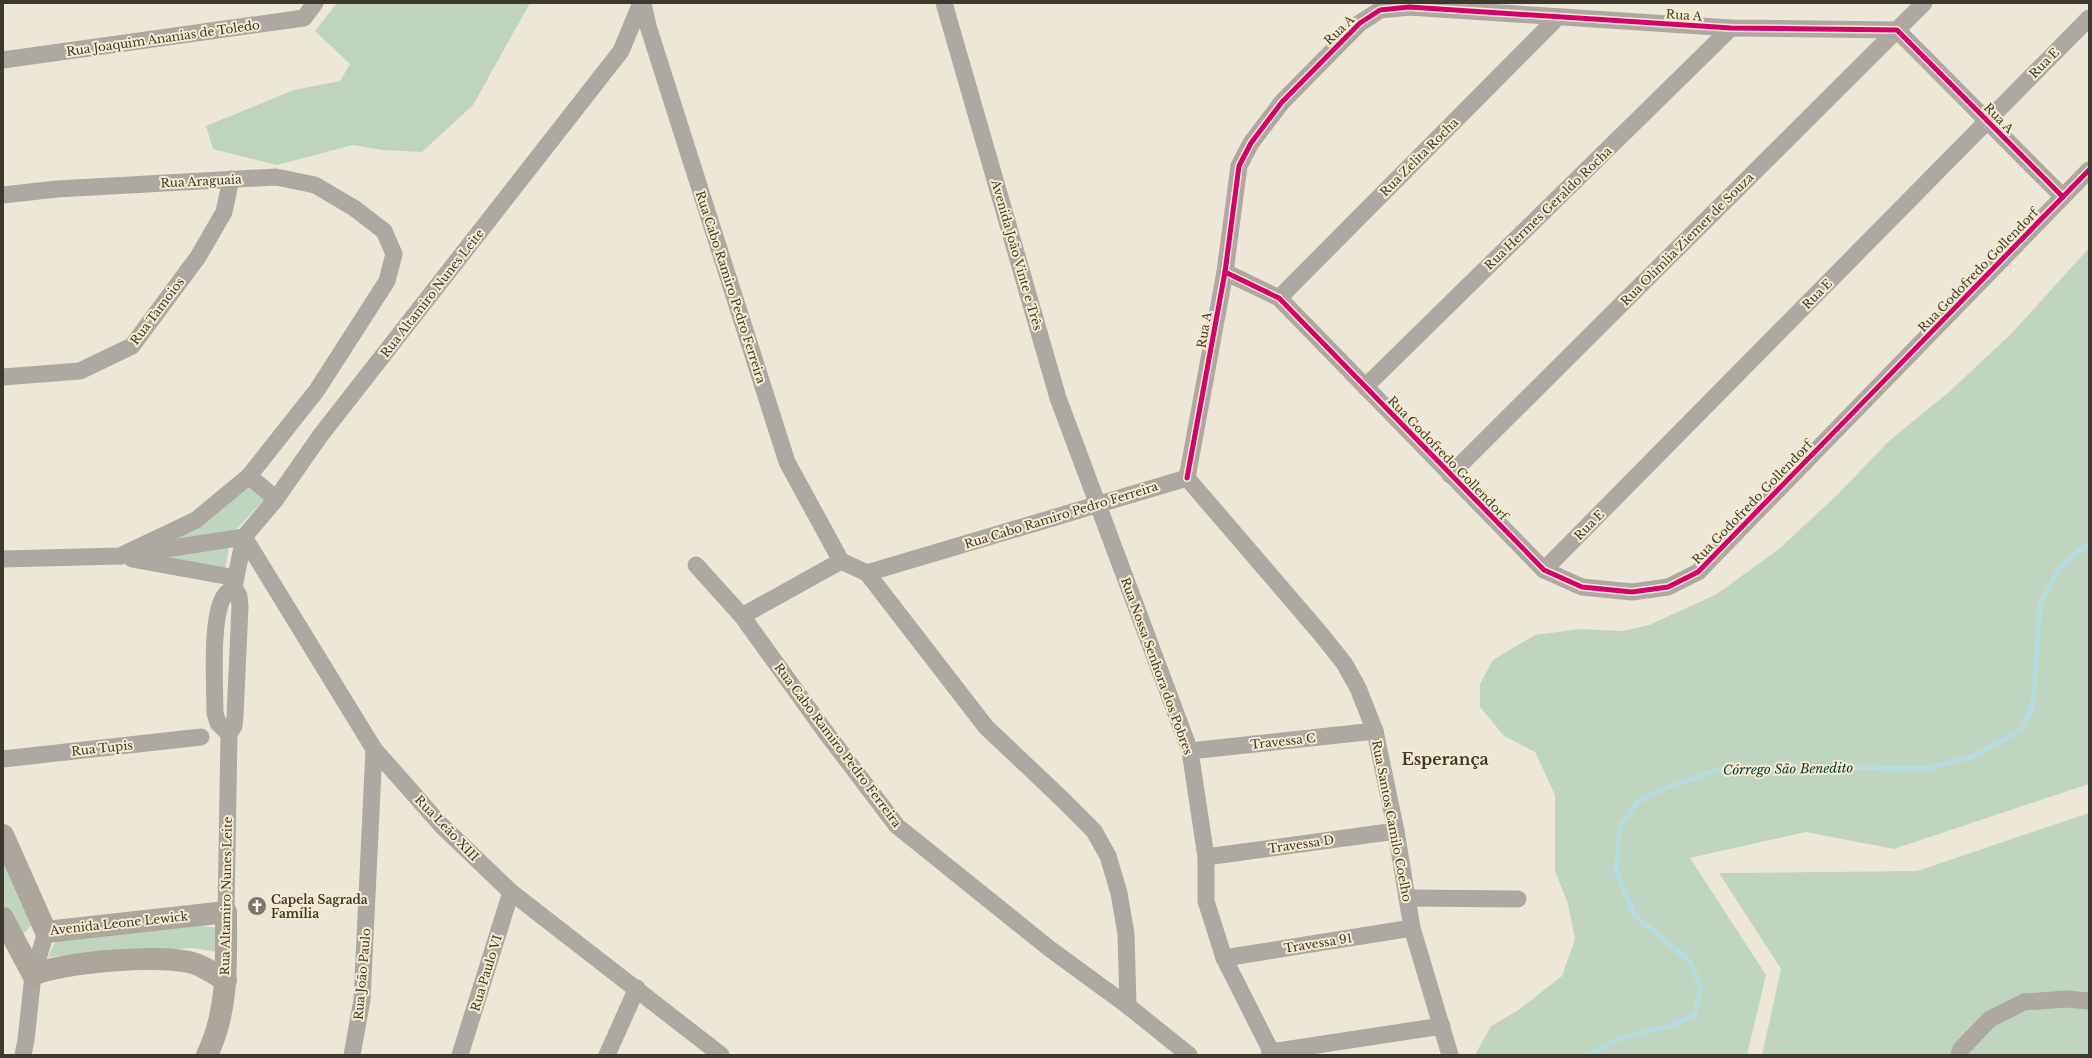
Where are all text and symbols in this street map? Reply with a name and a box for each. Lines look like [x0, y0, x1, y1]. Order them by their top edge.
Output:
street label: Rua A [1665, 6, 1703, 24]
street label: Rua A [1321, 12, 1358, 48]
street label: Rua Joaquim Ananias de Toledo [65, 17, 261, 59]
street label: Rua E [2026, 45, 2062, 81]
street label: Rua A [1981, 100, 2018, 137]
street label: Rua Zelita Rocha [1377, 114, 1462, 199]
street label: Rua Hermes Geraldo Rocha [1481, 143, 1615, 273]
street label: Rua Olímlia Ziemer de Souza [1617, 169, 1757, 309]
street label: Rua Araguaia [160, 171, 242, 191]
street label: Avenida João Vinte e Três [988, 177, 1046, 332]
street label: Rua Cabo Ramiro Pedro Ferreira [693, 189, 769, 386]
street label: Rua Godofredo Gollendorf [1915, 203, 2043, 335]
street label: Rua Altamiro Nunes Leite [377, 226, 487, 360]
street label: Rua Tamoios [127, 274, 187, 348]
street label: Rua E [1799, 276, 1835, 312]
street label: Rua A [1193, 310, 1215, 349]
street label: Rua Godofredo Gollendorf [1385, 393, 1513, 525]
street label: Rua Godofredo Gollendorf [1689, 435, 1817, 567]
street label: Rua Cabo Ramiro Pedro Ferreira [962, 478, 1160, 552]
street label: Rua E [1571, 507, 1607, 543]
street label: Rua Nossa Senhora dos Pobres [1118, 575, 1196, 757]
street label: Rua Cabo Ramiro Pedro Ferreira [771, 660, 905, 830]
street label: Travessa C [1250, 730, 1316, 752]
street label: Rua Tupis [71, 737, 133, 759]
street label: Rua Santos Camilo Coelho [1369, 739, 1415, 903]
district label: Esperança [1401, 749, 1489, 769]
water label: Córrego São Benedito [1723, 759, 1853, 779]
street label: Rua Leão XIII [412, 792, 482, 864]
street label: Rua Altamiro Nunes Leite [217, 816, 235, 976]
street label: Travessa D [1267, 832, 1335, 856]
place label: Capela Sagrada Família [271, 892, 368, 921]
church icon: Capela Sagrada Família [246, 895, 268, 917]
street label: Avenida Leone Lewick [48, 908, 189, 938]
street label: Rua João Paulo [351, 927, 374, 1021]
street label: Travessa 91 [1283, 930, 1353, 956]
street label: Rua Paulo VI [467, 933, 505, 1013]

